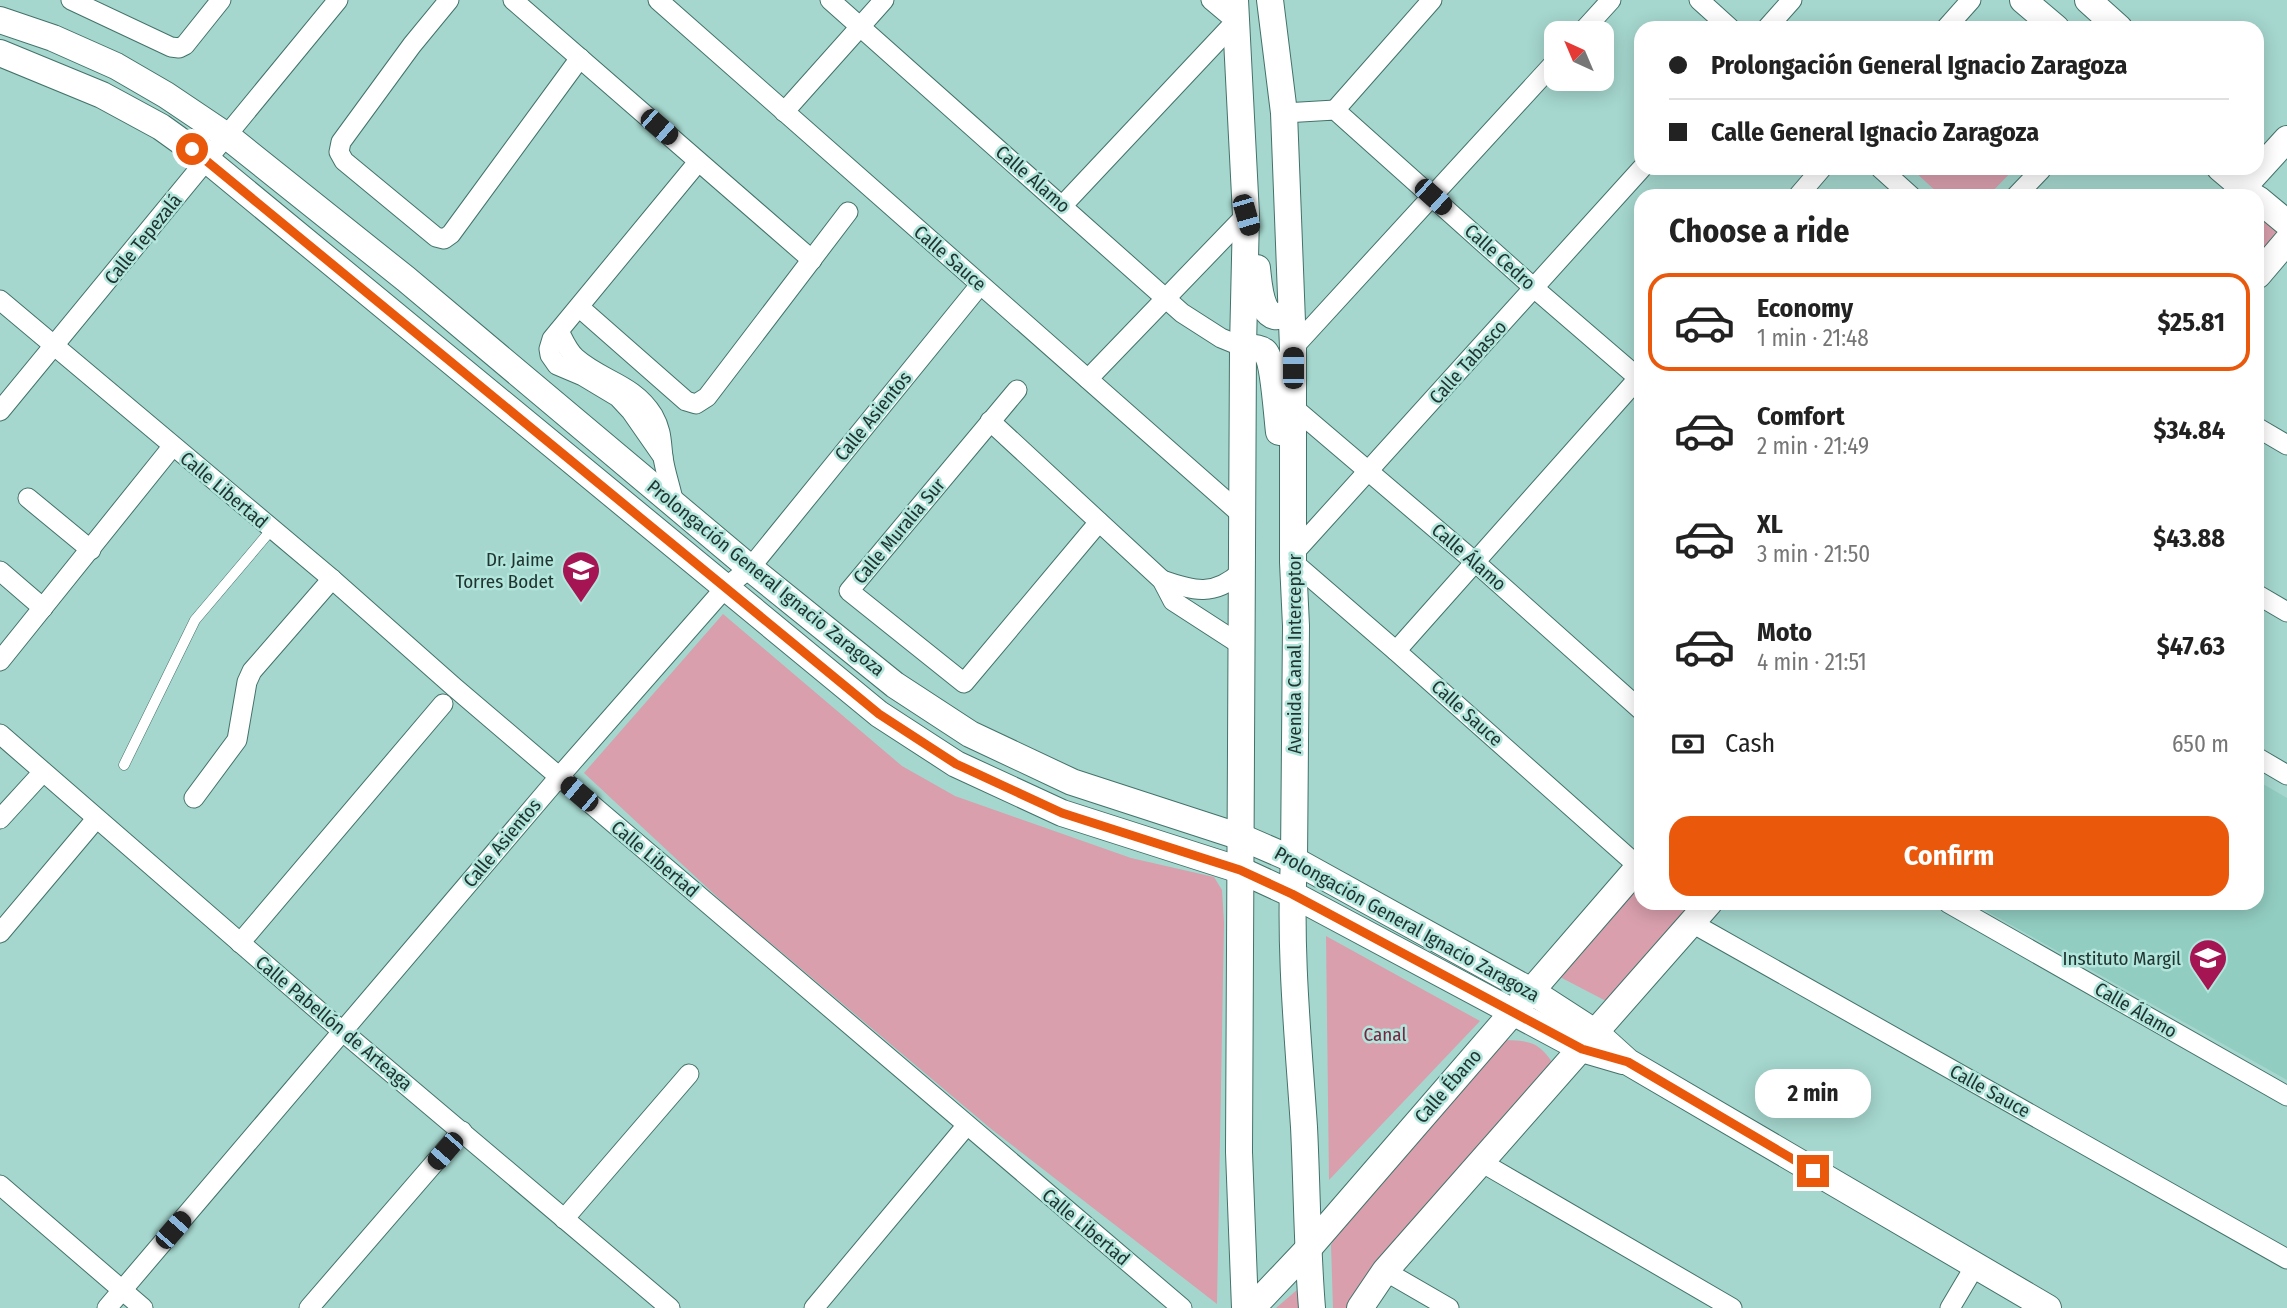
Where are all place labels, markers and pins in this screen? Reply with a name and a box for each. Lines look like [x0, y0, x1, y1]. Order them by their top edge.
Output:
place label: Dr. Jaime Torres Bodet [455, 548, 555, 593]
school or university icon: Dr. Jaime Torres Bodet [560, 549, 602, 604]
school or university icon: Instituto Margil [2187, 937, 2229, 992]
place label: Instituto Margil [2062, 947, 2181, 970]

